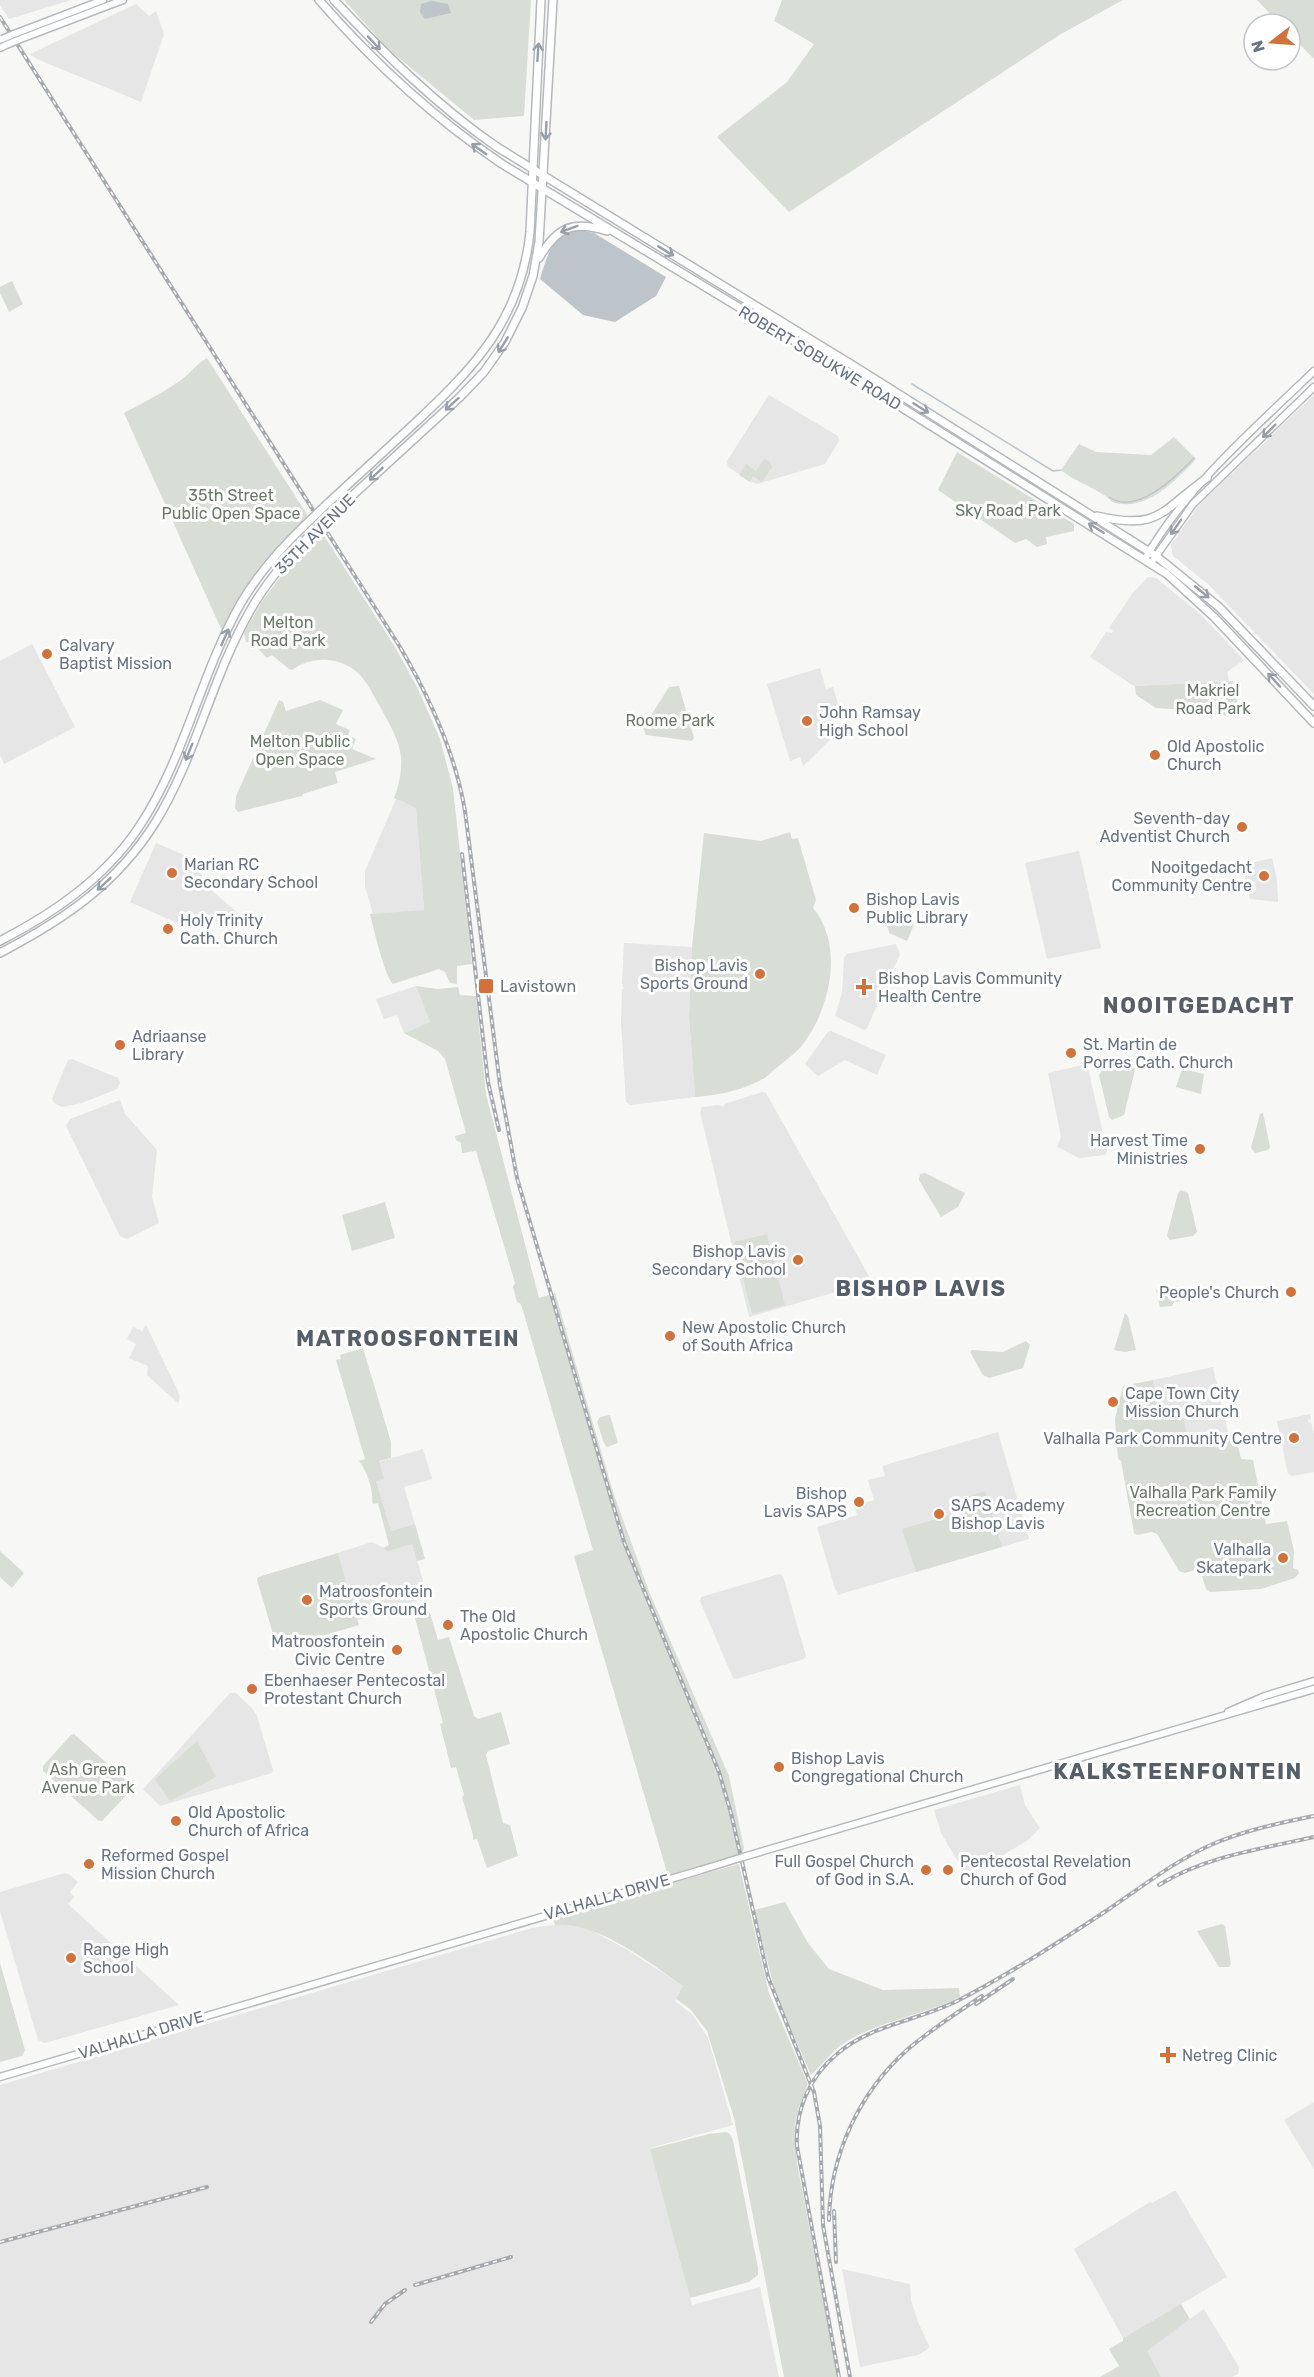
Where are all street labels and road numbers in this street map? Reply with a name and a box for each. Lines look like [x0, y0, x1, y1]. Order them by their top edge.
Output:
street label: ROBERT SOBUKWE ROAD [735, 302, 905, 414]
street label: 35TH AVENUE [271, 490, 359, 578]
street label: VALHALLA DRIVE [542, 1870, 672, 1924]
street label: VALHALLA DRIVE [76, 2007, 206, 2063]

